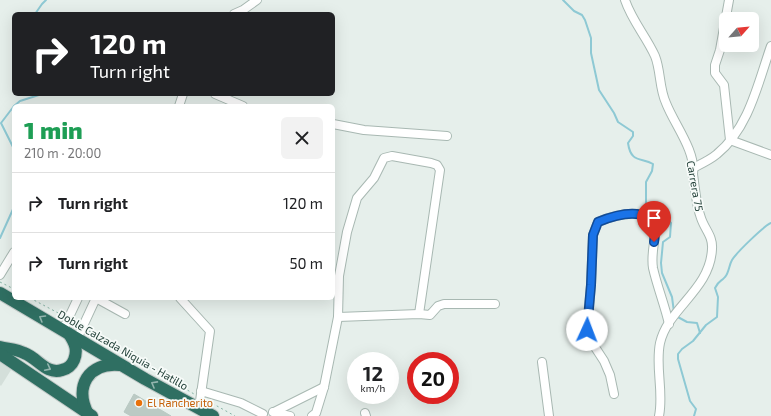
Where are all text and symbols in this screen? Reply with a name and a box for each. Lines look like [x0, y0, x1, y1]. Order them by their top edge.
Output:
north arrow [719, 12, 759, 52]
map controls [719, 12, 759, 52]
text: 120 m [90, 26, 167, 60]
icon: right [24, 28, 76, 80]
text: Turn right [90, 60, 170, 82]
text: 1 min [24, 115, 83, 144]
button: close [281, 117, 323, 159]
text: 210 m · 20:00 [24, 145, 101, 161]
street label: Carrera 75 [685, 160, 706, 212]
icon: right [24, 192, 46, 214]
text: Turn right [58, 194, 128, 212]
text: 120 m [283, 194, 323, 212]
pin [637, 201, 671, 242]
icon: arrive [643, 207, 665, 229]
icon: right [24, 252, 46, 274]
text: Turn right [58, 254, 128, 272]
text: 50 m [289, 254, 323, 272]
street label: Doble Calzada Niquia - Hatillo [56, 307, 191, 392]
position arrow [566, 309, 608, 351]
one-way arrow [39, 315, 46, 322]
speed limit sign: 20 [407, 352, 459, 404]
text: 12 [363, 361, 383, 385]
one-way arrow [44, 363, 51, 371]
one-way arrow [151, 381, 158, 388]
text: km/h [361, 382, 385, 394]
place label: El Rancherito [147, 396, 213, 409]
marker: El Rancherito [134, 398, 144, 408]

